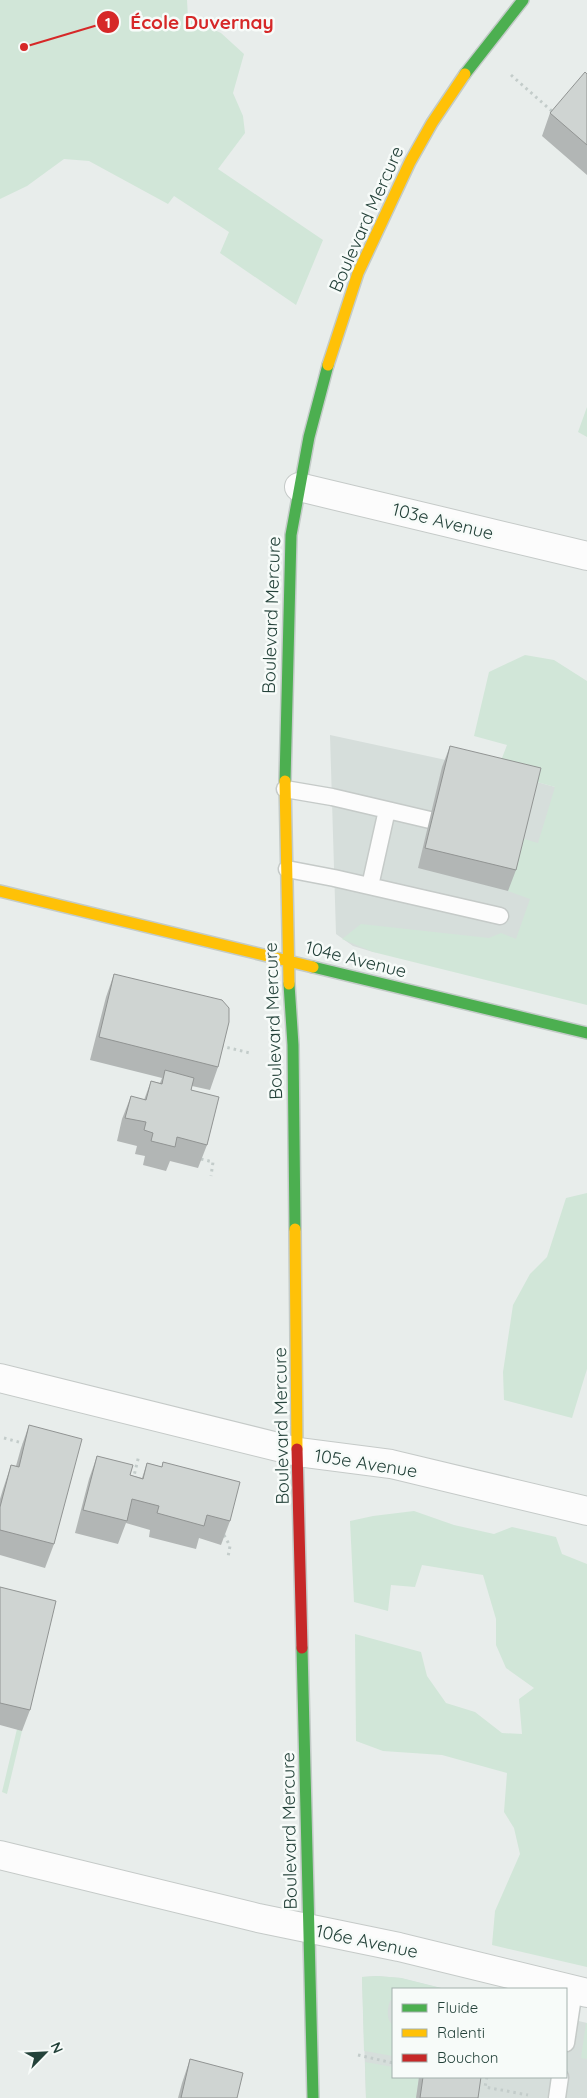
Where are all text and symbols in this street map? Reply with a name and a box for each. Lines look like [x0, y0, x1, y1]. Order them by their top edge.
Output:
callout: École Duvernay [95, 5, 283, 39]
text: École Duvernay [130, 10, 274, 34]
text: 1 [105, 13, 111, 32]
street label: Boulevard Mercure [323, 142, 409, 296]
street label: 103e Avenue [390, 497, 496, 545]
street label: Boulevard Mercure [257, 536, 285, 694]
street label: 104e Avenue [303, 935, 409, 983]
street label: Boulevard Mercure [259, 942, 287, 1100]
street label: Boulevard Mercure [268, 1347, 294, 1505]
street label: 105e Avenue [313, 1444, 419, 1482]
street label: Boulevard Mercure [276, 1752, 302, 1910]
street label: 106e Avenue [314, 1919, 420, 1963]
legend [392, 1988, 567, 2078]
text: Fluide [437, 1998, 478, 2017]
text: Ralenti [437, 2023, 485, 2042]
north arrow [20, 2028, 70, 2078]
text: N [47, 2039, 67, 2056]
text: Bouchon [437, 2048, 498, 2067]

